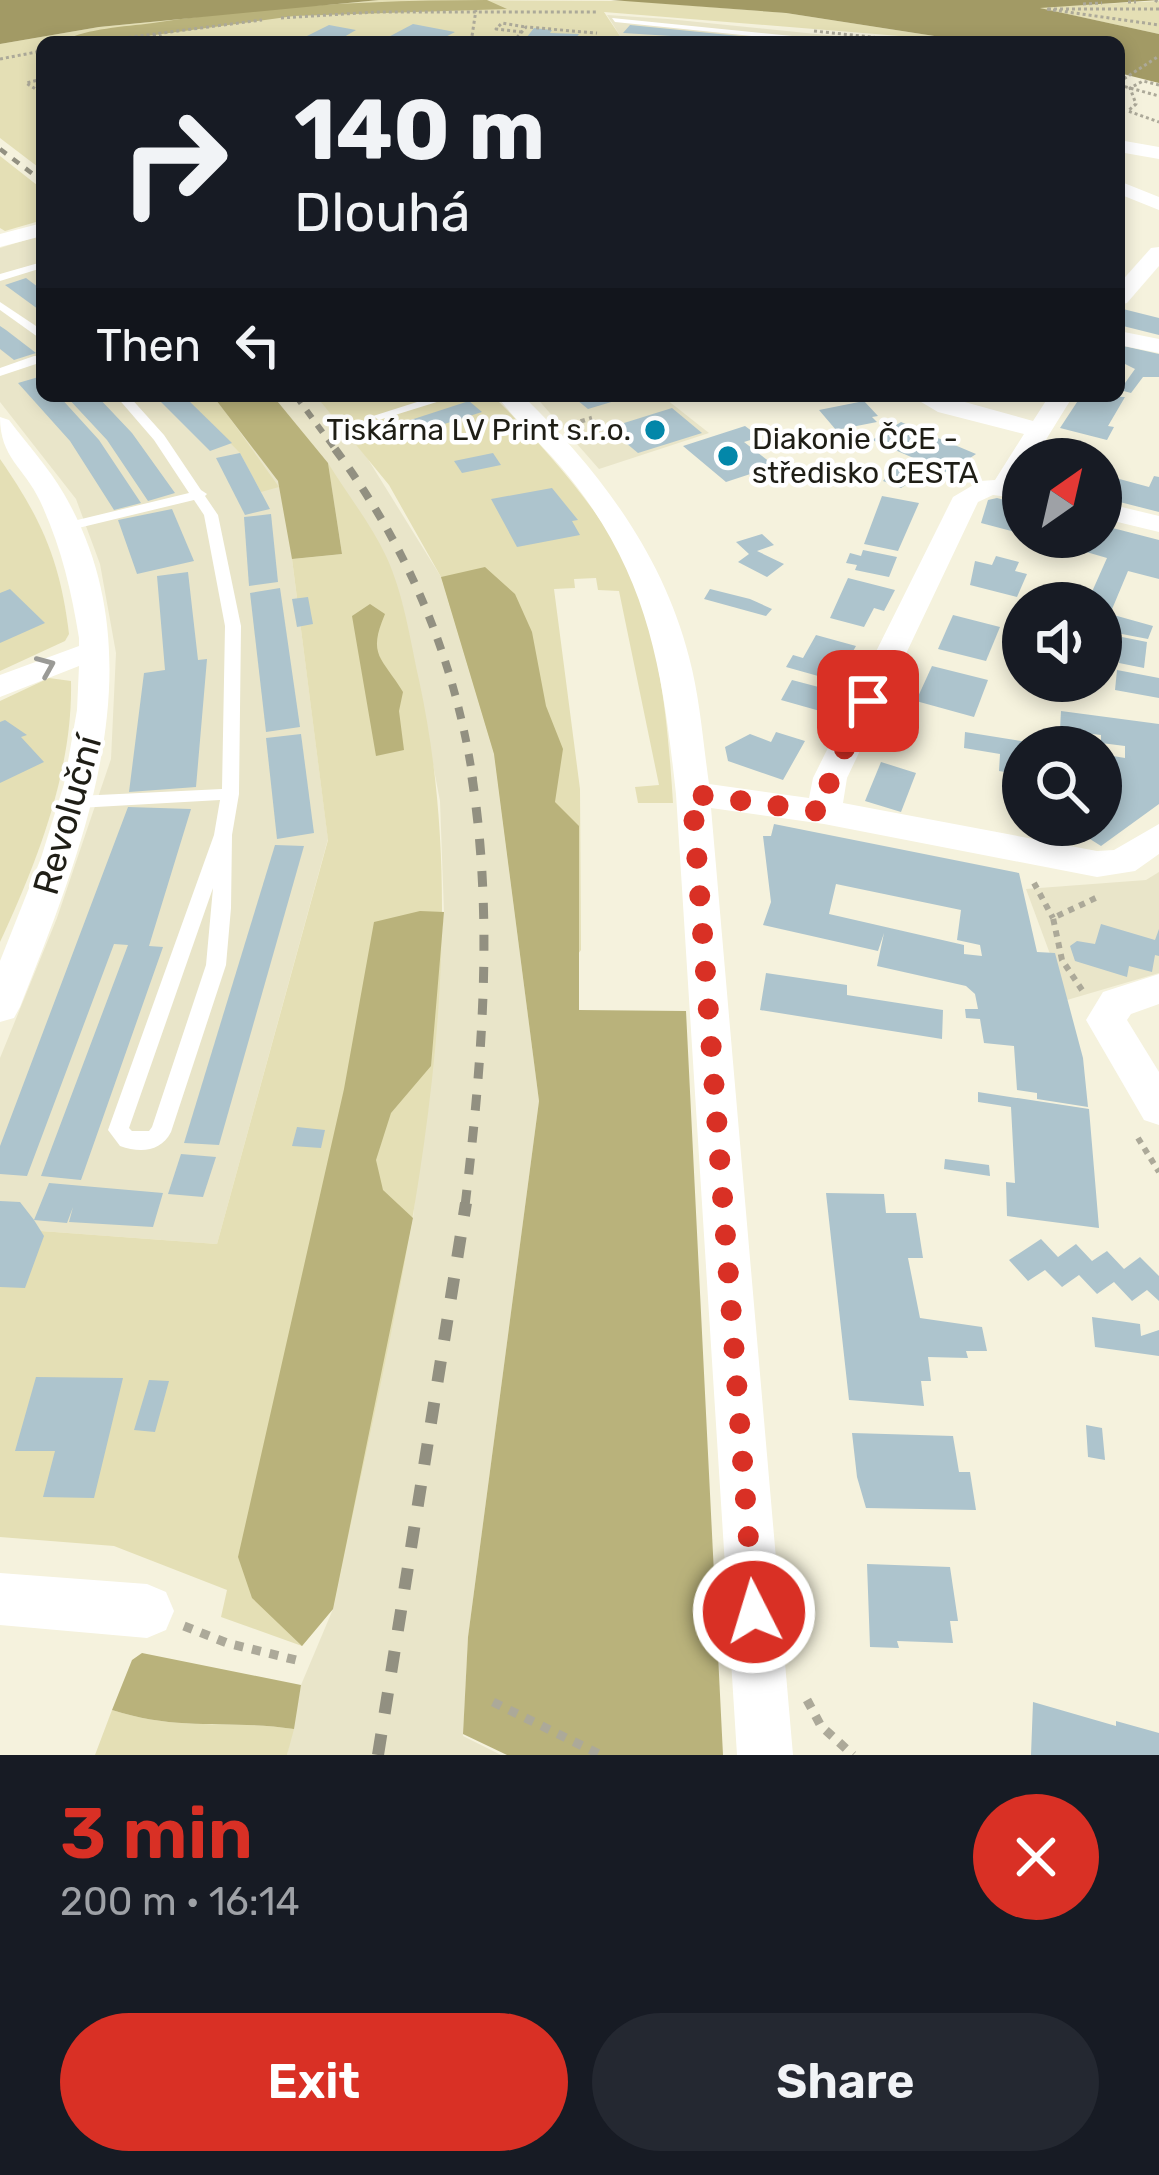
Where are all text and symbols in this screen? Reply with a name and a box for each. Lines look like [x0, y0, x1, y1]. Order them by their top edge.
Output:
text: 140 m [294, 80, 545, 180]
icon: right [96, 84, 252, 240]
text: Dlouhá [294, 181, 471, 245]
icon: left [225, 312, 291, 378]
text: Then [96, 319, 201, 372]
place label: Tiskárna LV Print s.r.o. [326, 412, 631, 448]
marker: Tiskárna LV Print s.r.o. [642, 417, 668, 443]
place label: Diakonie ČCE - středisko CESTA [752, 421, 978, 491]
north arrow [1002, 438, 1122, 558]
map controls [1002, 438, 1122, 846]
marker: Diakonie ČCE - středisko CESTA [715, 443, 741, 469]
button: sound [1002, 582, 1122, 702]
pin [817, 650, 919, 752]
one-way arrow [34, 657, 56, 681]
icon: arrive [835, 668, 901, 734]
button: search [1002, 726, 1122, 846]
street label: Revoluční [24, 728, 111, 900]
position arrow [691, 1549, 817, 1675]
text: 3 min [60, 1791, 253, 1876]
button: close [973, 1794, 1099, 1920]
text: 200 m · 16:14 [60, 1879, 300, 1925]
button: Exit [60, 2013, 568, 2151]
button: Share [592, 2013, 1099, 2151]

